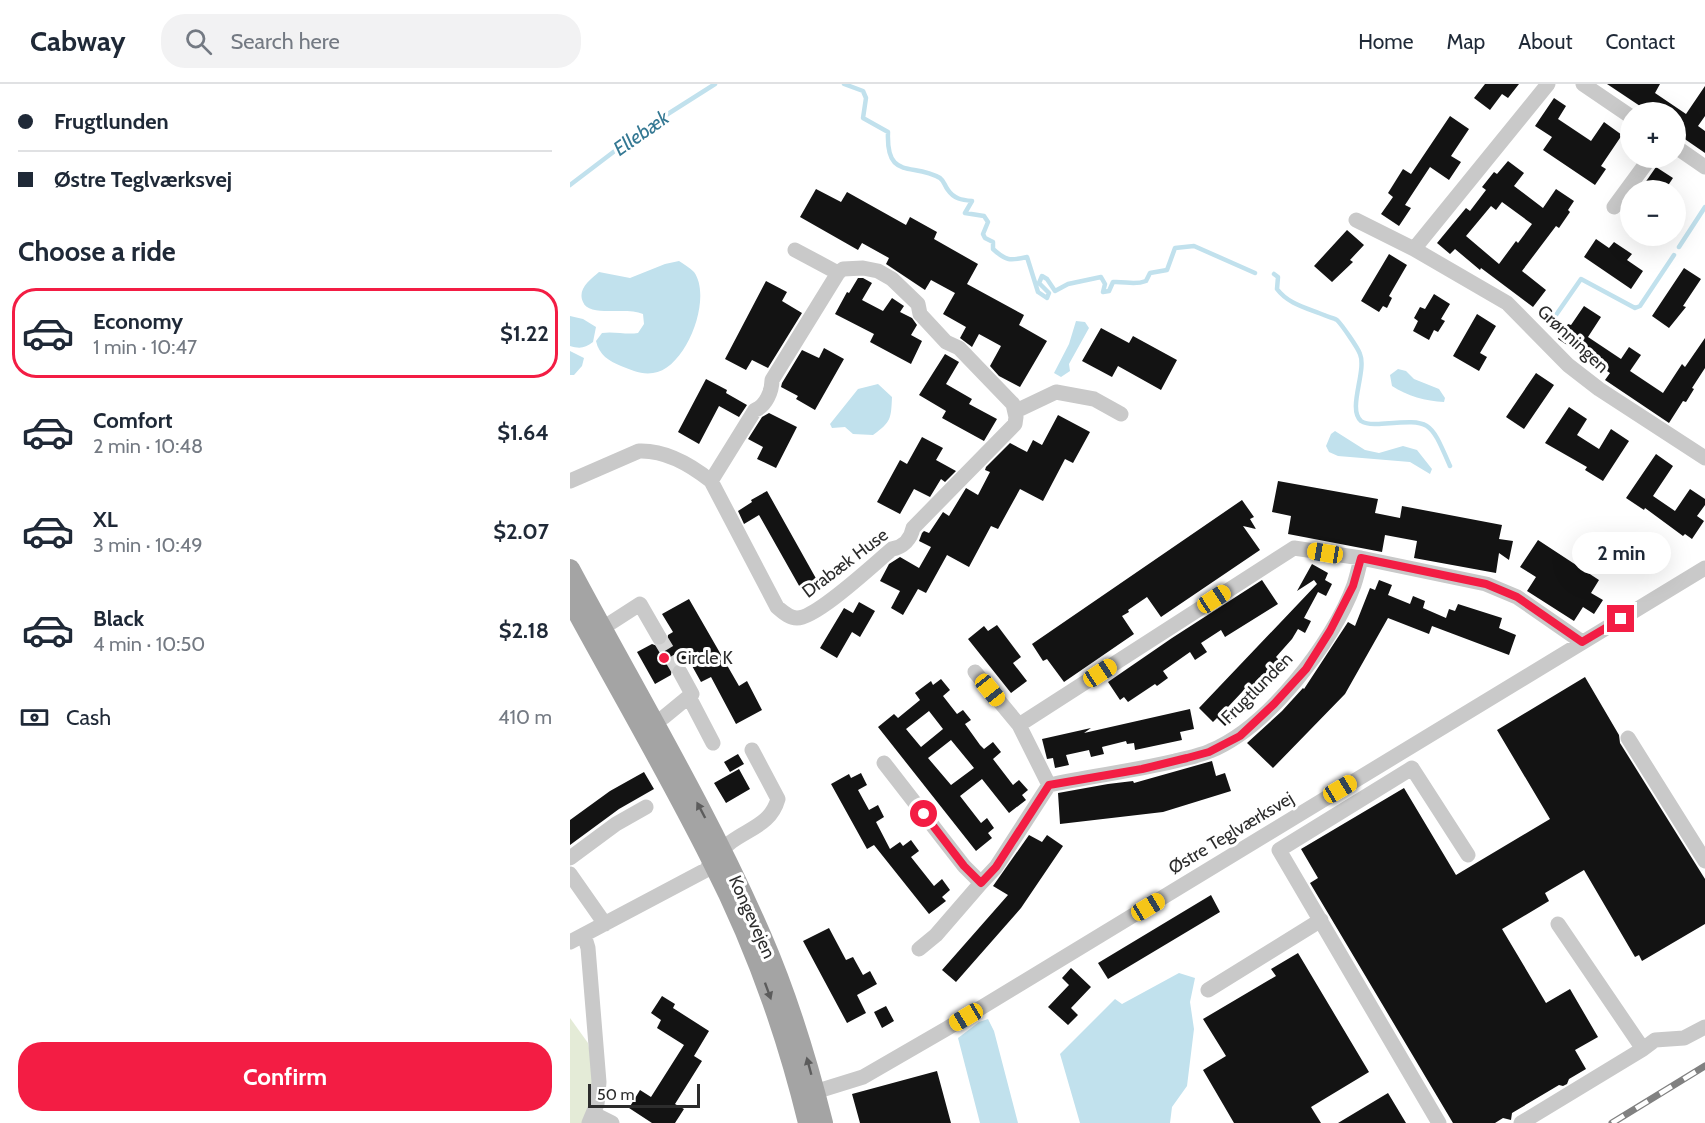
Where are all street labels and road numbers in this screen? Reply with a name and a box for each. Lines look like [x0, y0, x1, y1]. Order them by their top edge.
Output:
street label: Grønningen [1533, 300, 1613, 378]
street label: Drabæk Huse [798, 524, 892, 602]
street label: Frugtlunden [1217, 648, 1297, 728]
street label: Østre Teglværksvej [1164, 787, 1298, 879]
street label: Kongevejen [724, 872, 780, 962]

